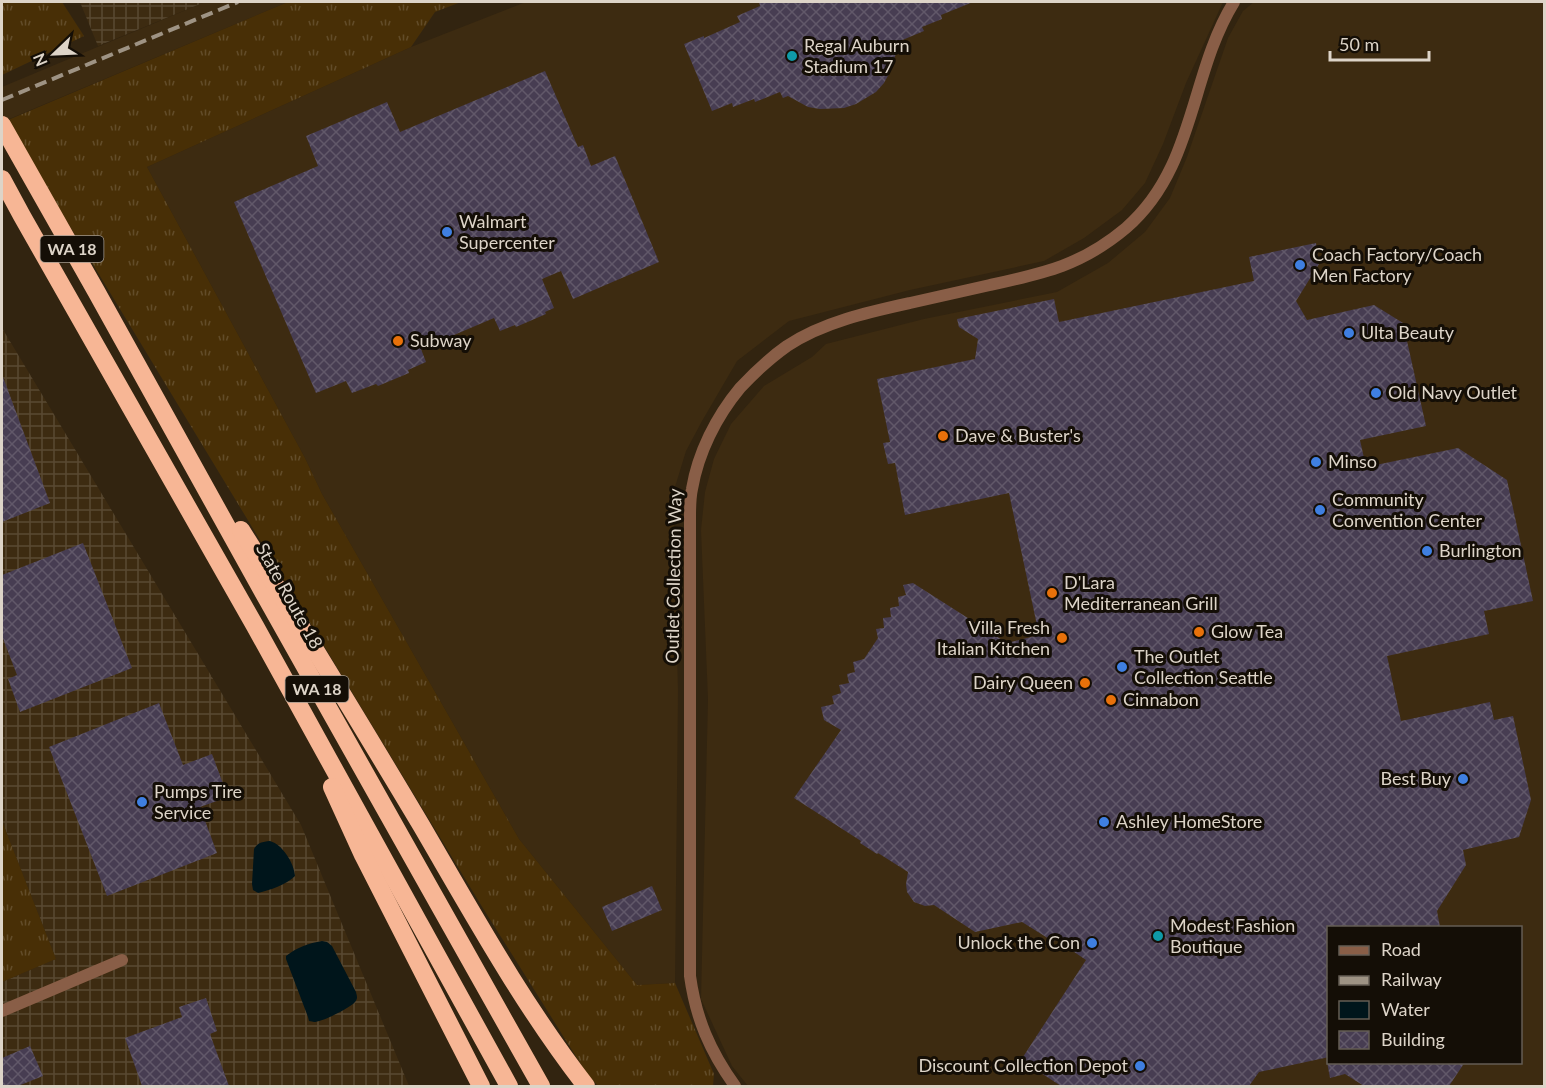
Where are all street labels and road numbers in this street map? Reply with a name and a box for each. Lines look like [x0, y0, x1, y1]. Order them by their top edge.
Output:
road number: WA 18 [40, 236, 104, 262]
street label: Outlet Collection Way [660, 487, 686, 664]
street label: State Route 18 [252, 539, 328, 652]
road number: WA 18 [286, 676, 348, 702]

